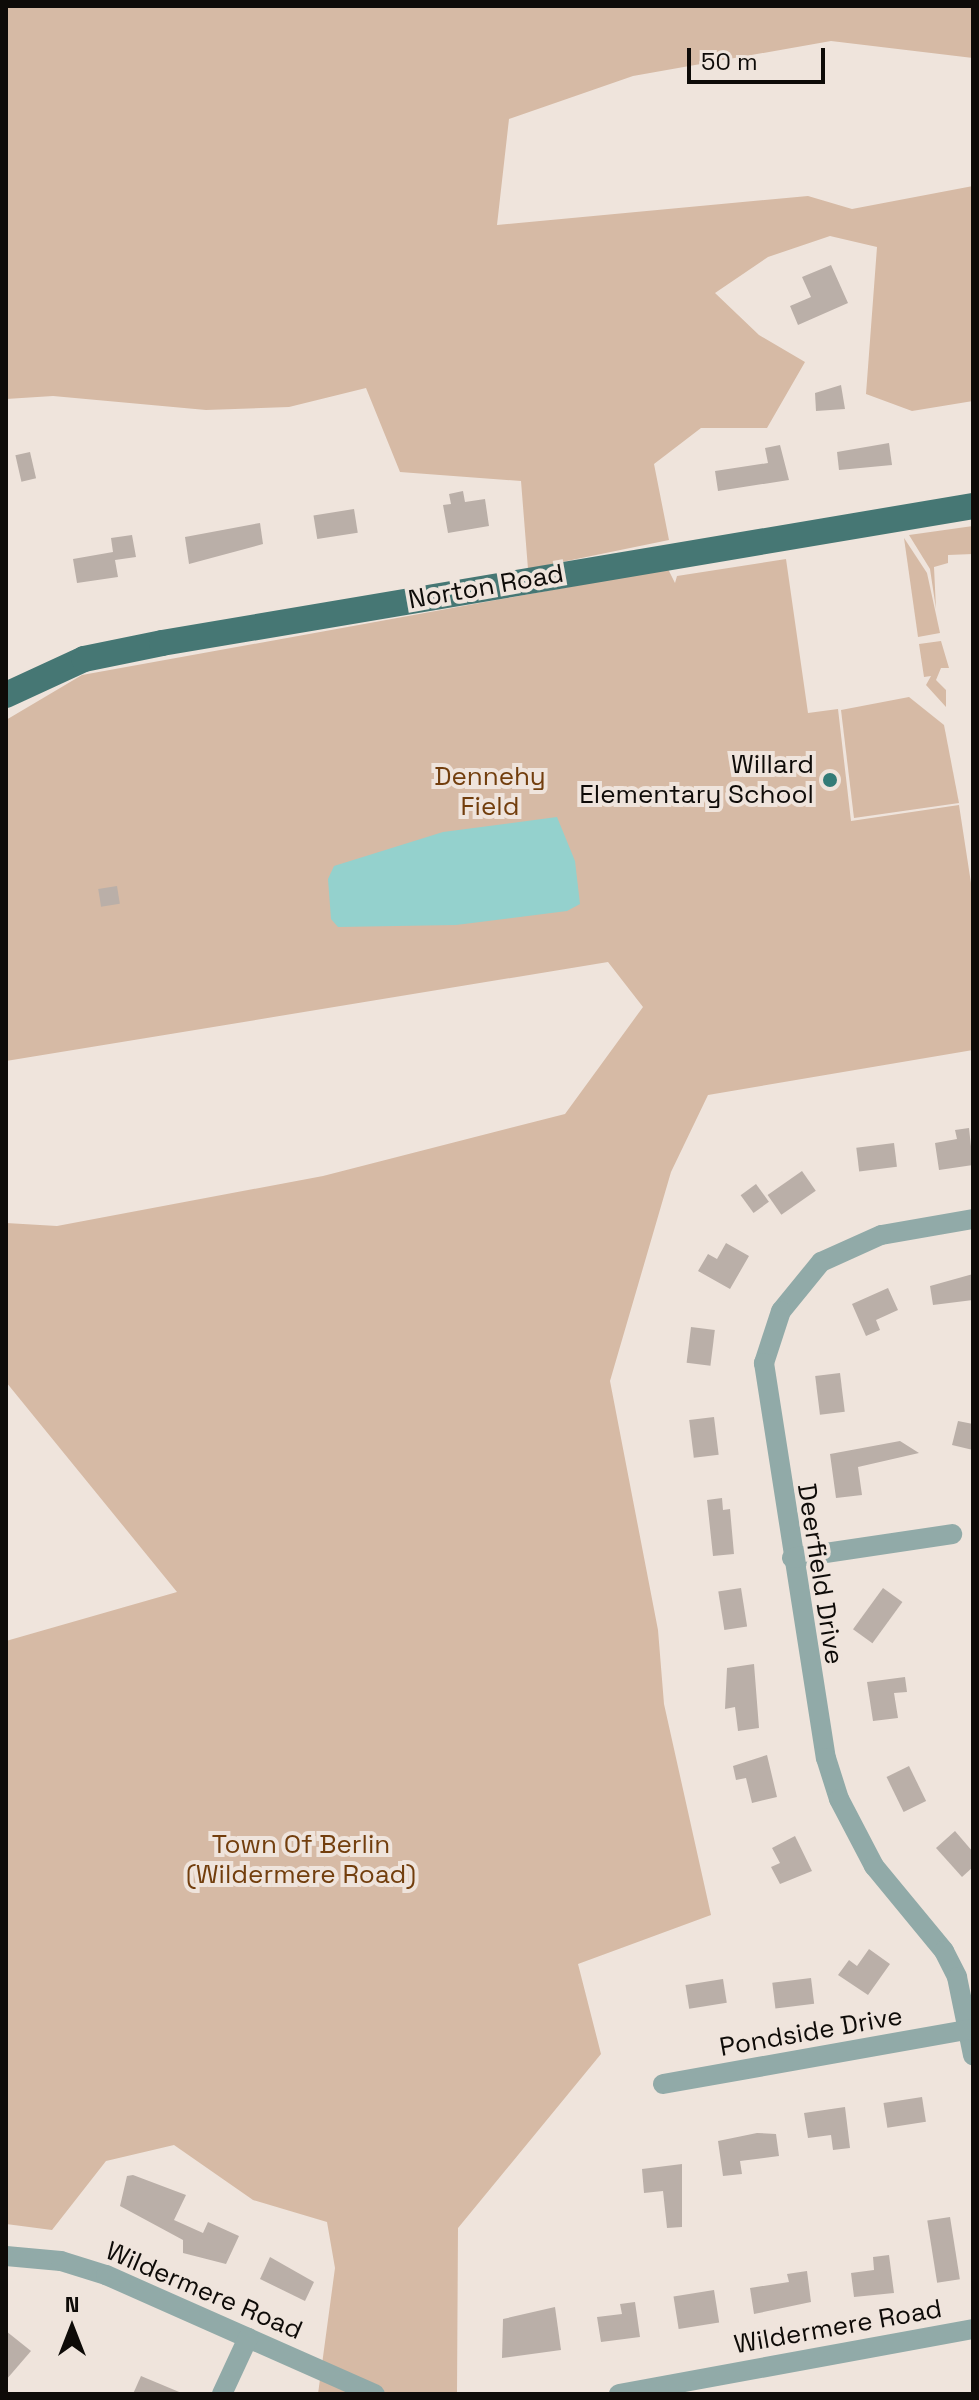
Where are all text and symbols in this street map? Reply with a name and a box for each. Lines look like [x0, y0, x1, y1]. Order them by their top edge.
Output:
scale bar [691, 32, 829, 82]
text: 50 m [701, 46, 758, 77]
street label: Norton Road [406, 558, 566, 616]
place label: Willard Elementary School [579, 749, 814, 810]
park label: Dennehy Field [434, 761, 546, 822]
marker: Willard Elementary School [821, 771, 839, 789]
street label: Deerfield Drive [790, 1481, 850, 1667]
park label: Town Of Berlin (Wildermere Road) [186, 1829, 416, 1890]
street label: Pondside Drive [717, 2001, 905, 2063]
street label: Wildermere Road [101, 2236, 307, 2346]
north arrow [32, 2288, 112, 2368]
text: N [65, 2290, 79, 2318]
street label: Wildermere Road [732, 2293, 944, 2361]

